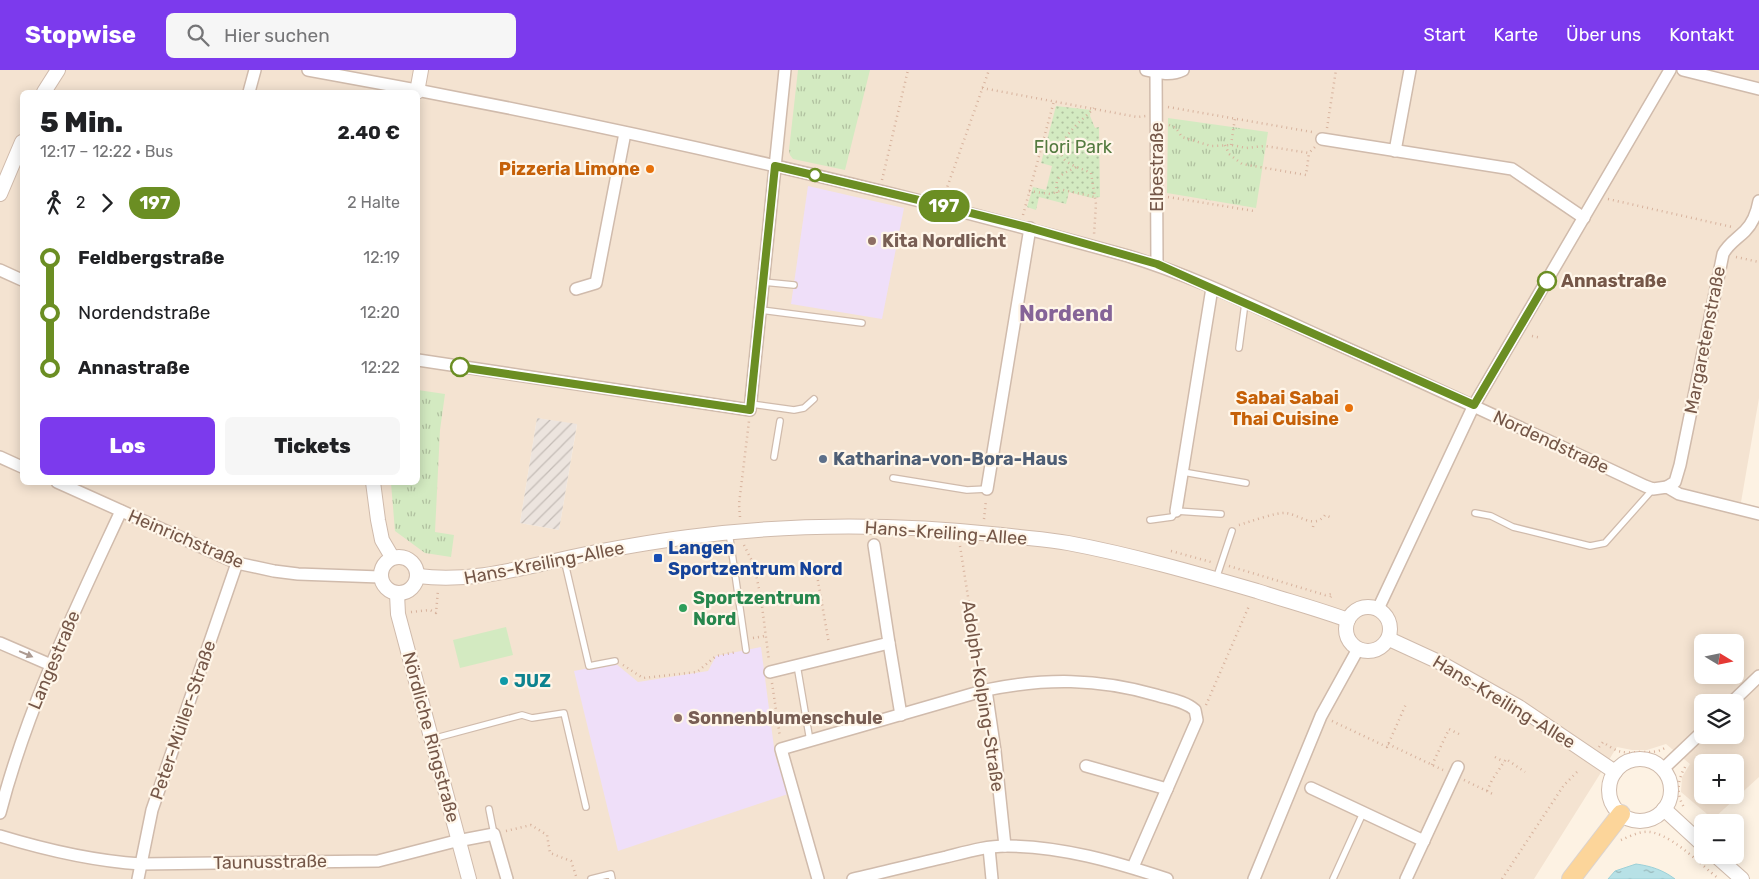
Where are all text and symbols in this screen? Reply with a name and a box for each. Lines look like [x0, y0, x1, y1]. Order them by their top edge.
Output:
search box [166, 13, 516, 58]
text: Stopwise [25, 21, 136, 49]
icon: search [184, 21, 212, 49]
text: Hier suchen [224, 24, 330, 47]
text: Start [1423, 24, 1466, 46]
text: Karte [1494, 24, 1538, 46]
text: Über uns [1566, 24, 1641, 46]
text: Kontakt [1669, 24, 1734, 46]
text: 5 Min. [40, 106, 123, 139]
text: 2.40 € [338, 121, 400, 144]
street label: Elbestraße [1146, 122, 1168, 212]
park label: Flori Park [1034, 136, 1113, 158]
text: 12:17 – 12:22 · Bus [40, 142, 173, 161]
place label: Pizzeria Limone [499, 158, 640, 180]
marker: Pizzeria Limone [644, 163, 656, 175]
unlabelled marker [808, 168, 822, 182]
icon: walk [40, 189, 68, 217]
icon: forward [93, 189, 121, 217]
line badge: 197 [915, 190, 973, 222]
text: 197 [139, 192, 170, 214]
text: 2 [76, 193, 85, 212]
text: 2 Halte [347, 193, 400, 212]
text: 197 [929, 195, 959, 217]
place label: Kita Nordlicht [882, 230, 1006, 252]
marker: Kita Nordlicht [866, 235, 878, 247]
text: Feldbergstraße [78, 246, 225, 269]
text: 12:19 [363, 248, 400, 267]
street label: Margaretenstraße [1680, 264, 1730, 416]
place label: Annastraße [1561, 270, 1667, 292]
marker: Annastraße [1537, 271, 1557, 291]
district label: Nordend [1019, 300, 1113, 327]
text: Nordendstraße [78, 301, 210, 324]
text: 12:20 [360, 303, 400, 322]
text: Annastraße [78, 356, 190, 379]
unlabelled marker [450, 357, 470, 377]
text: 12:22 [361, 358, 400, 377]
place label: Sabai Sabai Thai Cuisine [1230, 387, 1339, 430]
marker: Sabai Sabai Thai Cuisine [1343, 402, 1355, 414]
street label: Nordendstraße [1490, 406, 1612, 478]
button: Los [40, 417, 215, 475]
button: Tickets [225, 417, 400, 475]
place label: Katharina-von-Bora-Haus [833, 448, 1068, 470]
marker: Katharina-von-Bora-Haus [817, 453, 829, 465]
street label: Heinrichstraße [125, 505, 247, 573]
street label: Hans-Kreiling-Allee [864, 516, 1028, 550]
street label: Hans-Kreiling-Allee [462, 537, 626, 589]
place label: Langen Sportzentrum Nord [668, 537, 843, 580]
marker: Langen Sportzentrum Nord [652, 552, 664, 564]
place label: Sportzentrum Nord [693, 587, 821, 630]
street label: Adolph-Kolping-Straße [957, 599, 1009, 793]
marker: Sportzentrum Nord [677, 602, 689, 614]
street label: Langestraße [23, 607, 85, 713]
north arrow [1694, 634, 1744, 684]
map controls [1694, 634, 1744, 864]
street label: Peter-Müller-Straße [145, 637, 221, 803]
street label: Nördliche Ringstraße [398, 649, 464, 825]
one-way arrow [19, 651, 33, 659]
street label: Hans-Kreiling-Allee [1429, 651, 1579, 753]
place label: JUZ [514, 670, 551, 692]
marker: JUZ [498, 675, 510, 687]
button: layers [1694, 694, 1744, 744]
place label: Sonnenblumenschule [688, 707, 883, 729]
marker: Sonnenblumenschule [672, 712, 684, 724]
button: + [1694, 754, 1744, 804]
button: − [1694, 814, 1744, 864]
street label: Taunusstraße [213, 850, 327, 874]

